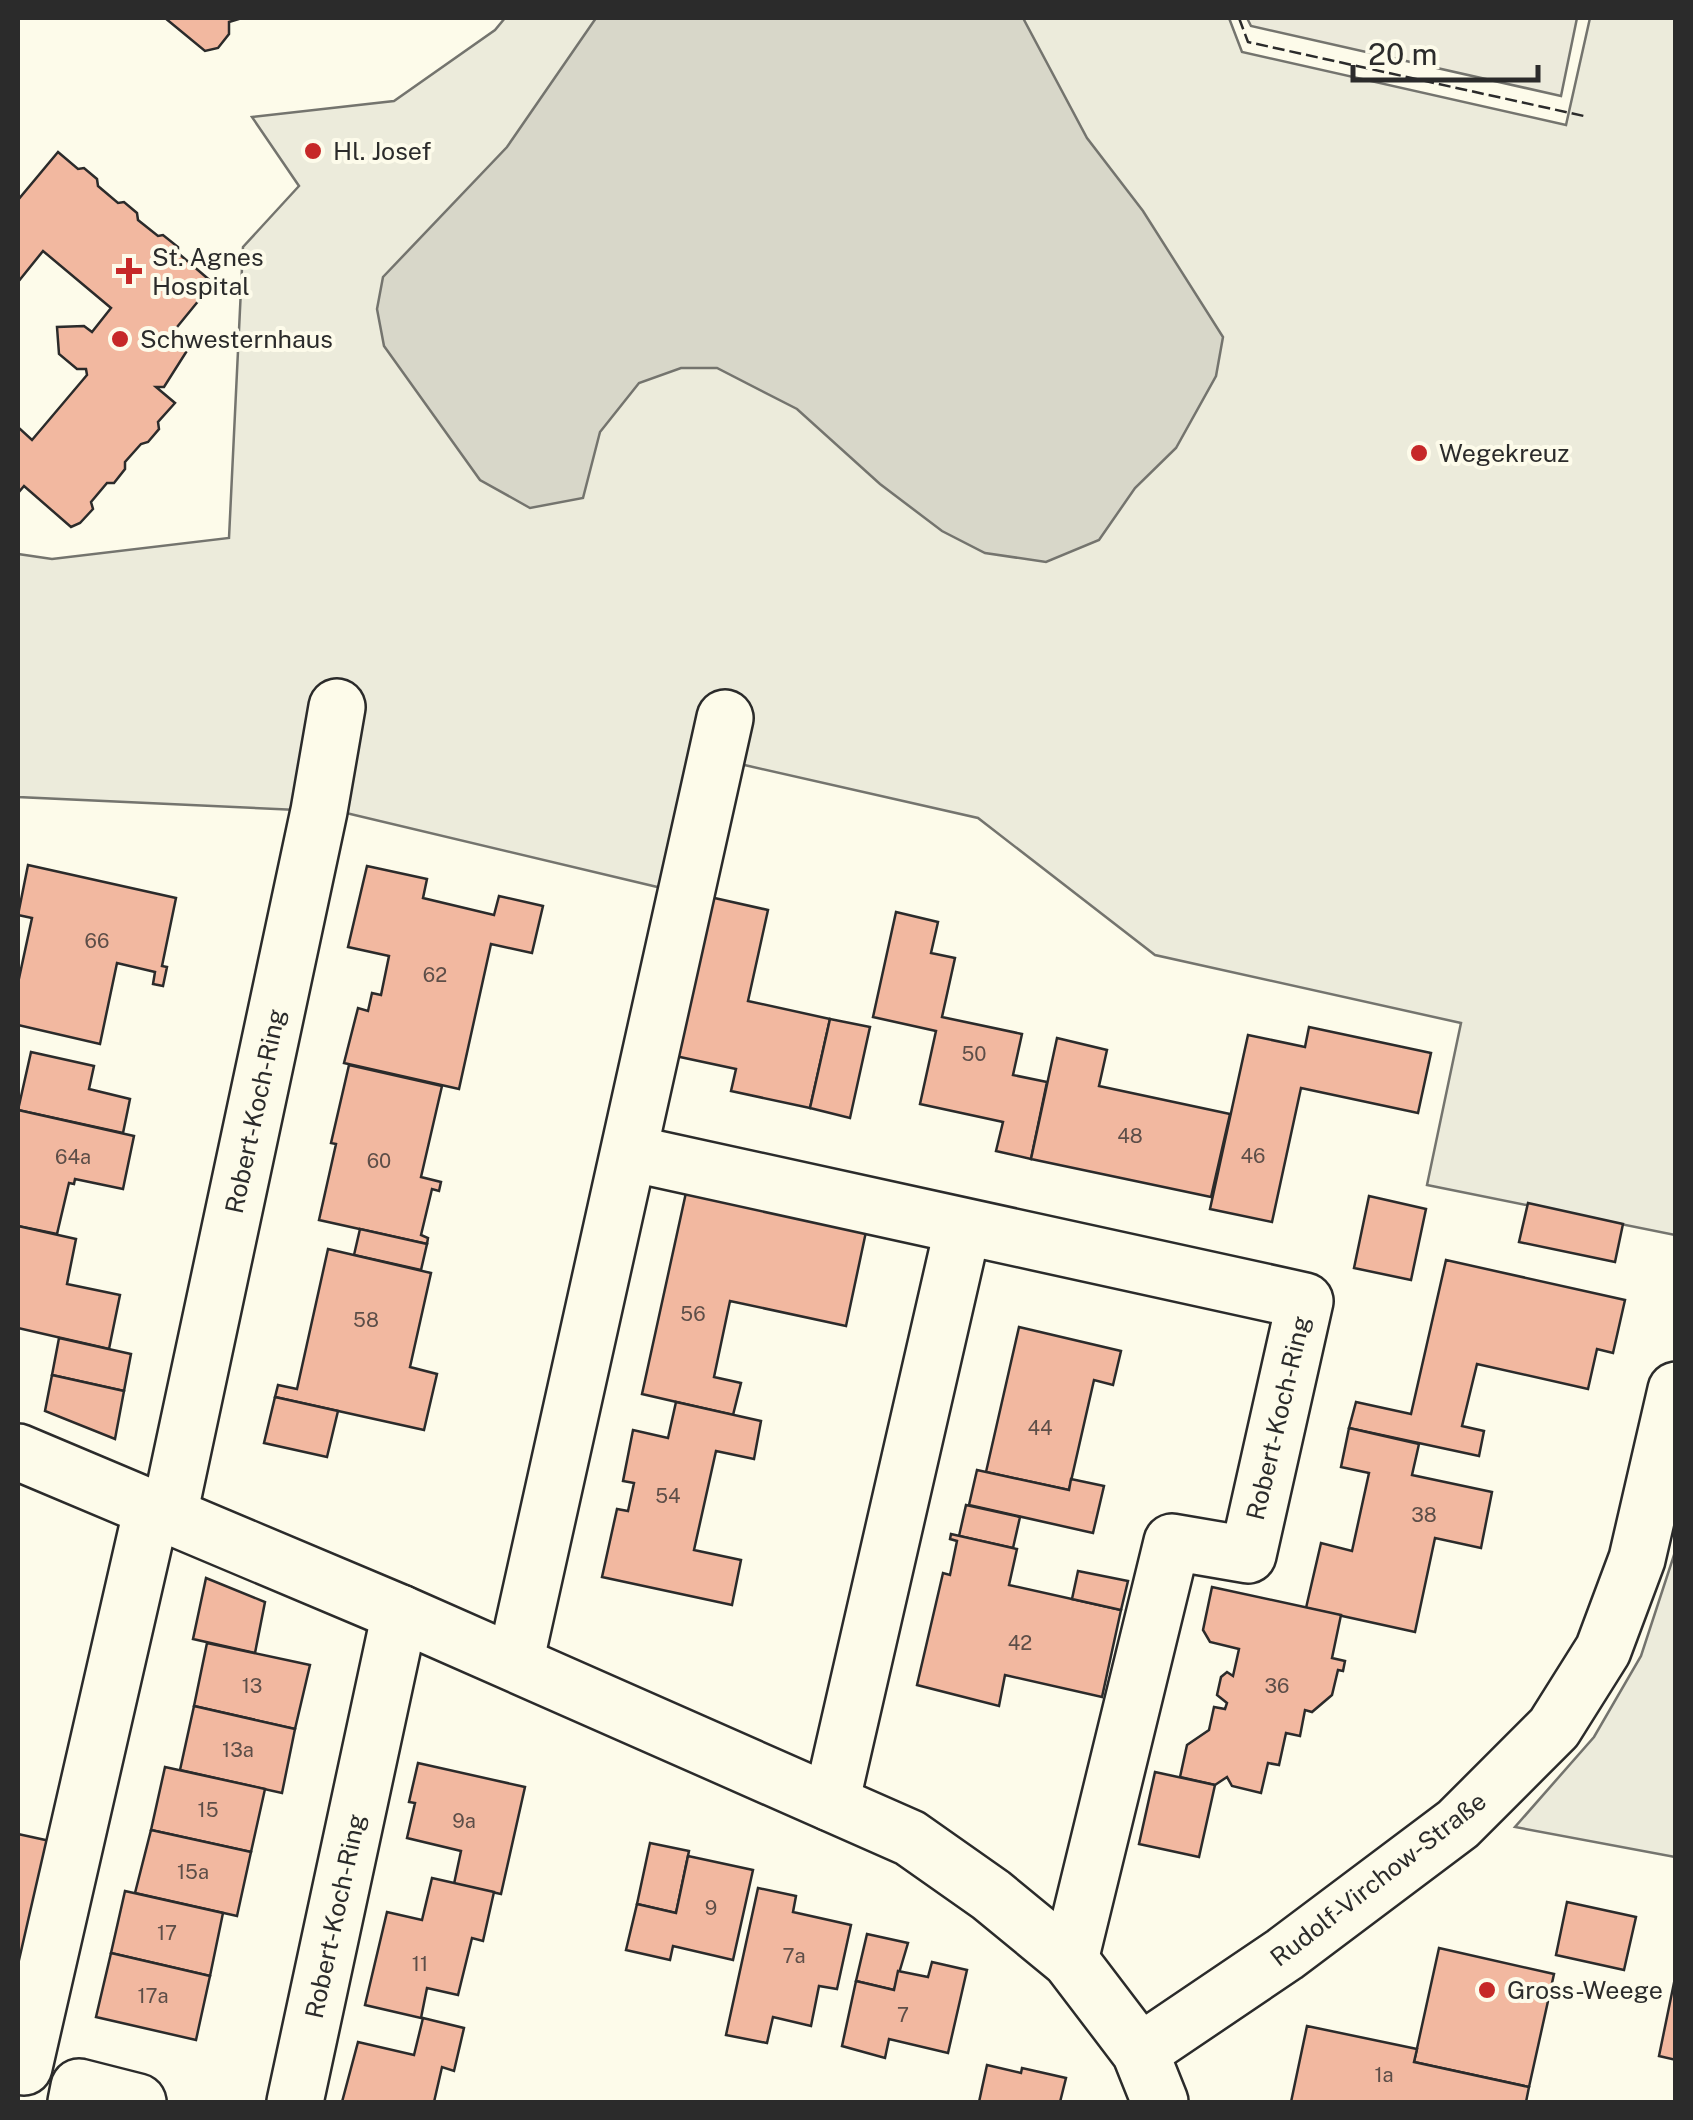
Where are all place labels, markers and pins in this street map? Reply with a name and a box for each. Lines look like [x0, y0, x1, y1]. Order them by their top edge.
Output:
place label: Hl. Josef [333, 136, 431, 166]
marker: Hl. Josef [302, 140, 324, 162]
place label: St. Agnes Hospital [152, 242, 264, 301]
marker: St. Agnes Hospital [116, 258, 142, 284]
place label: Schwesternhaus [140, 324, 333, 354]
marker: Schwesternhaus [109, 328, 131, 350]
place label: Wegekreuz [1439, 438, 1569, 468]
marker: Wegekreuz [1408, 442, 1430, 464]
place label: Gross-Weege [1507, 1975, 1663, 2005]
marker: Gross-Weege [1476, 1979, 1498, 2001]

